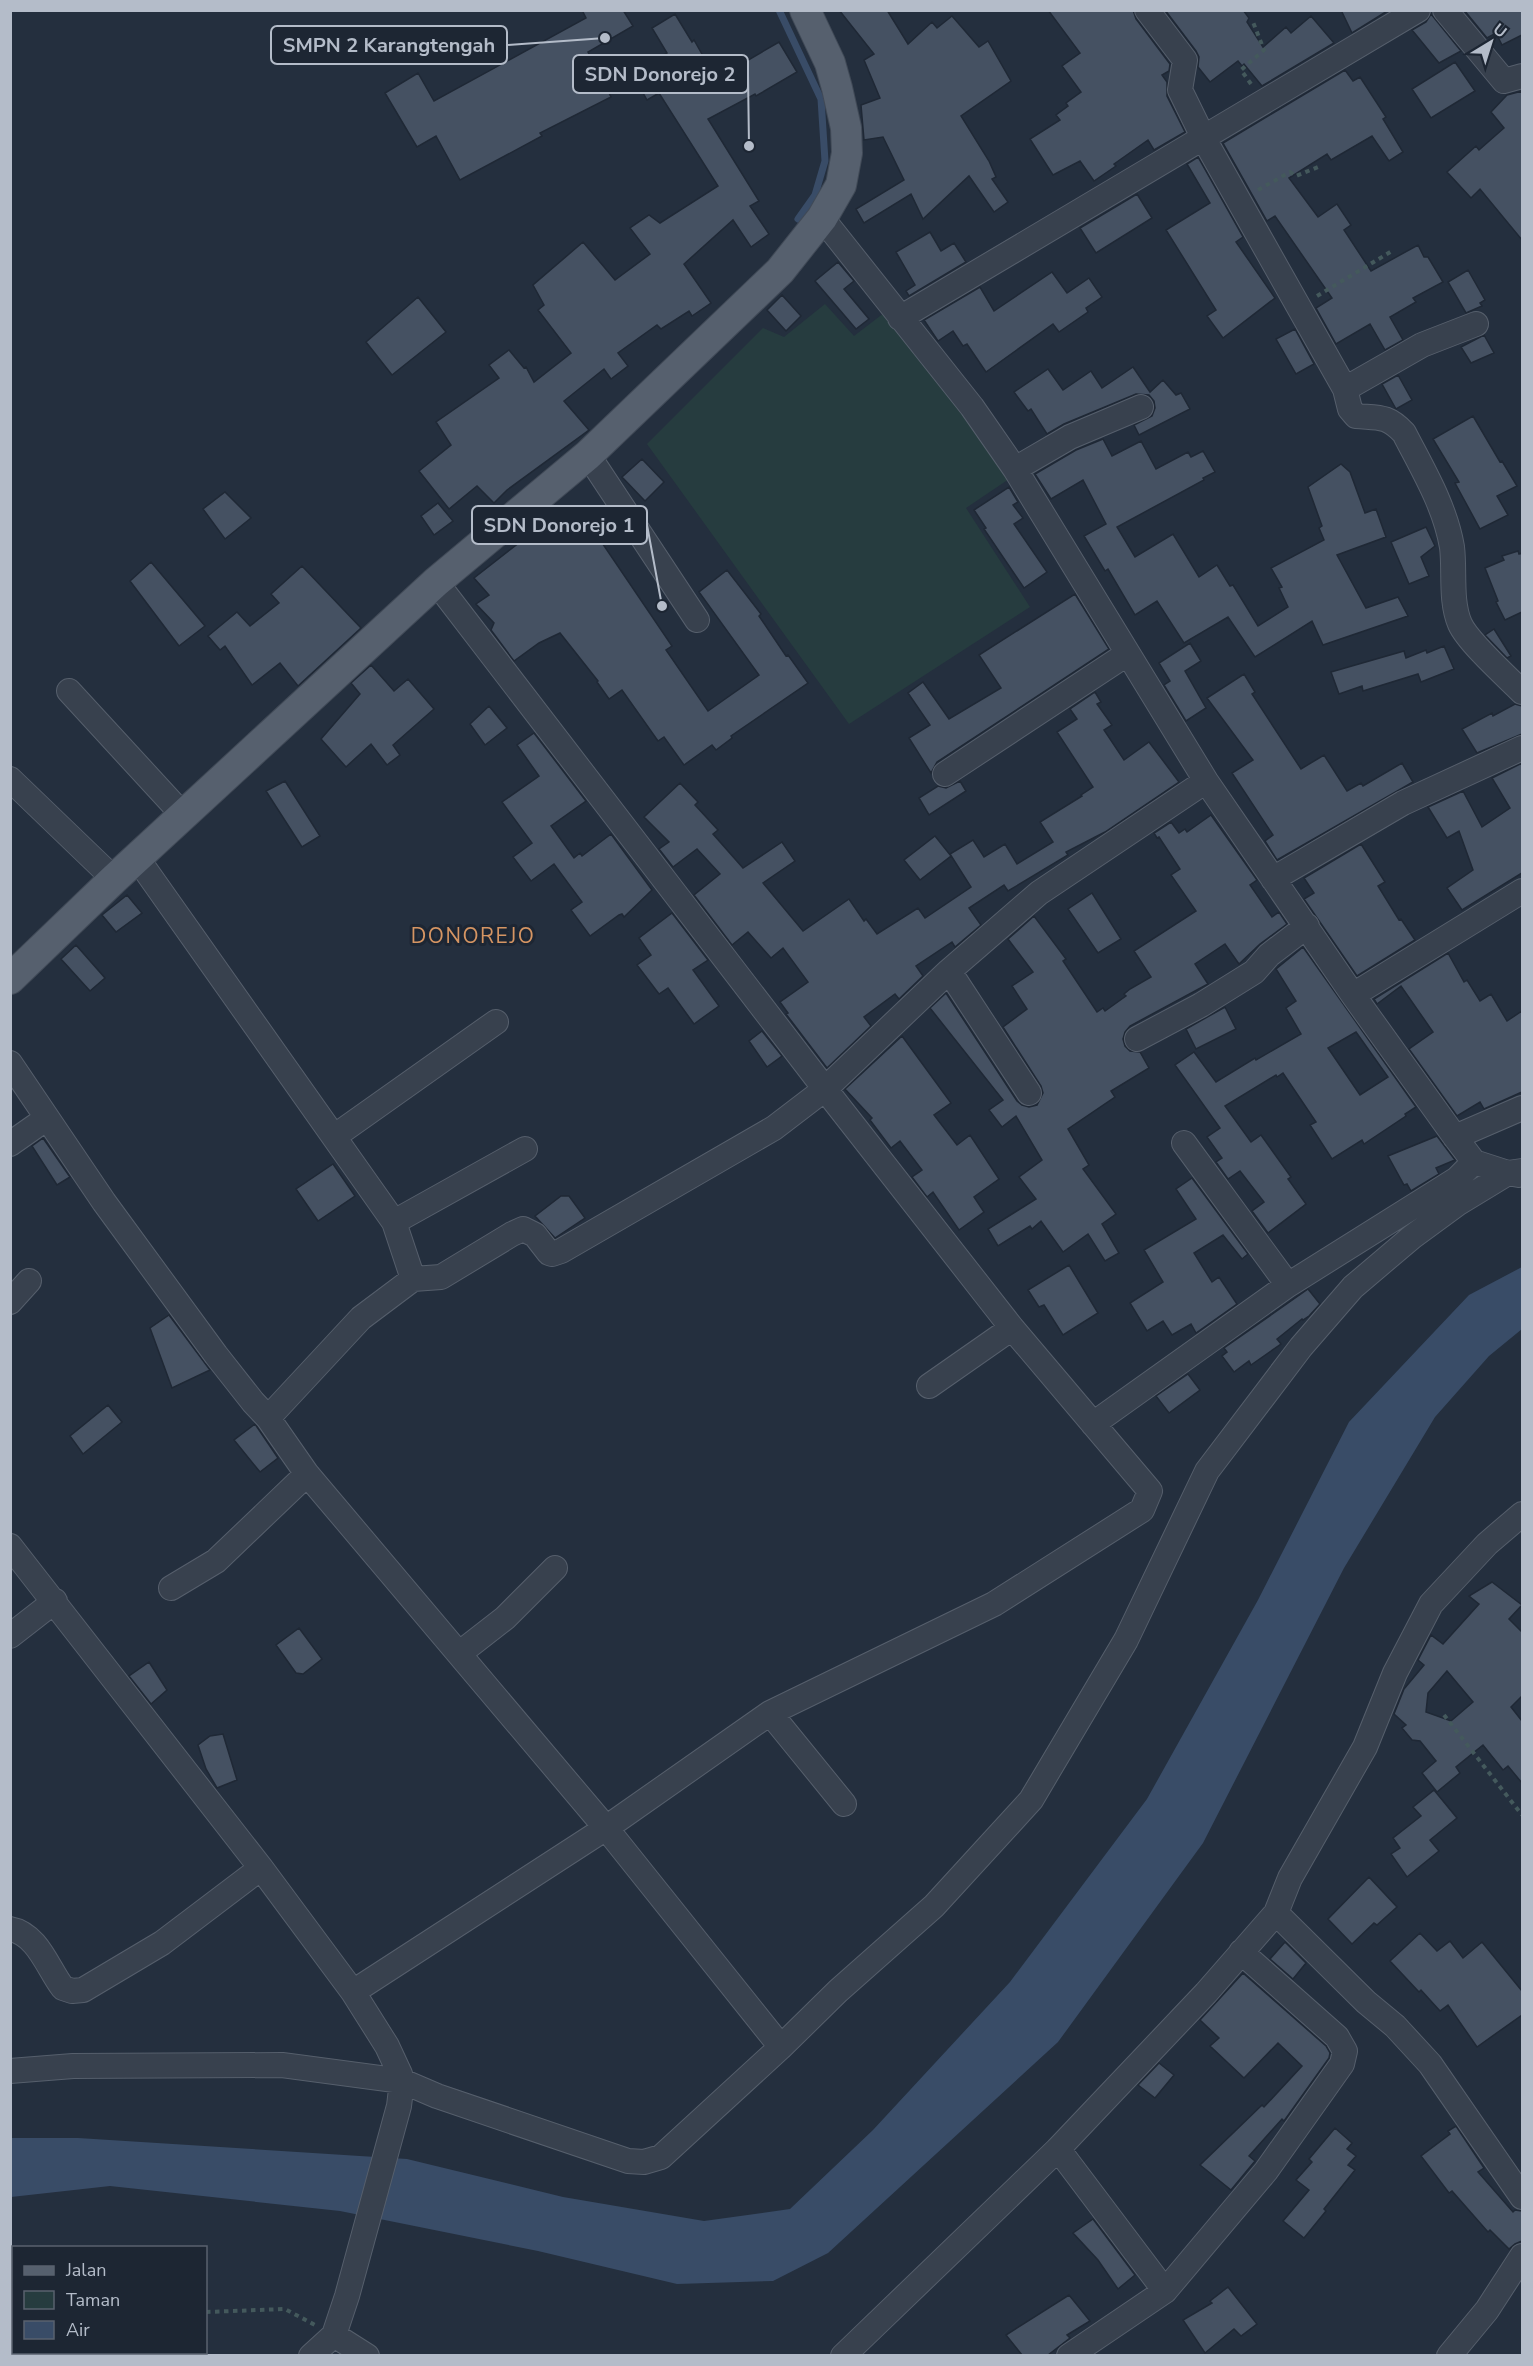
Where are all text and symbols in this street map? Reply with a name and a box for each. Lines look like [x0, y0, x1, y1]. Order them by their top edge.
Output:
north arrow [1461, 12, 1521, 72]
text: U [1488, 19, 1511, 43]
callout: SMPN 2 Karangtengah [271, 26, 507, 64]
text: SMPN 2 Karangtengah [283, 32, 495, 59]
callout: SDN Donorejo 2 [573, 55, 748, 93]
text: SDN Donorejo 2 [585, 61, 735, 88]
callout: SDN Donorejo 1 [472, 506, 647, 544]
text: SDN Donorejo 1 [484, 512, 634, 539]
district label: DONOREJO [411, 922, 535, 950]
legend [12, 2246, 207, 2354]
text: Jalan [65, 2258, 106, 2282]
text: Taman [66, 2288, 120, 2312]
text: Air [66, 2318, 90, 2342]

